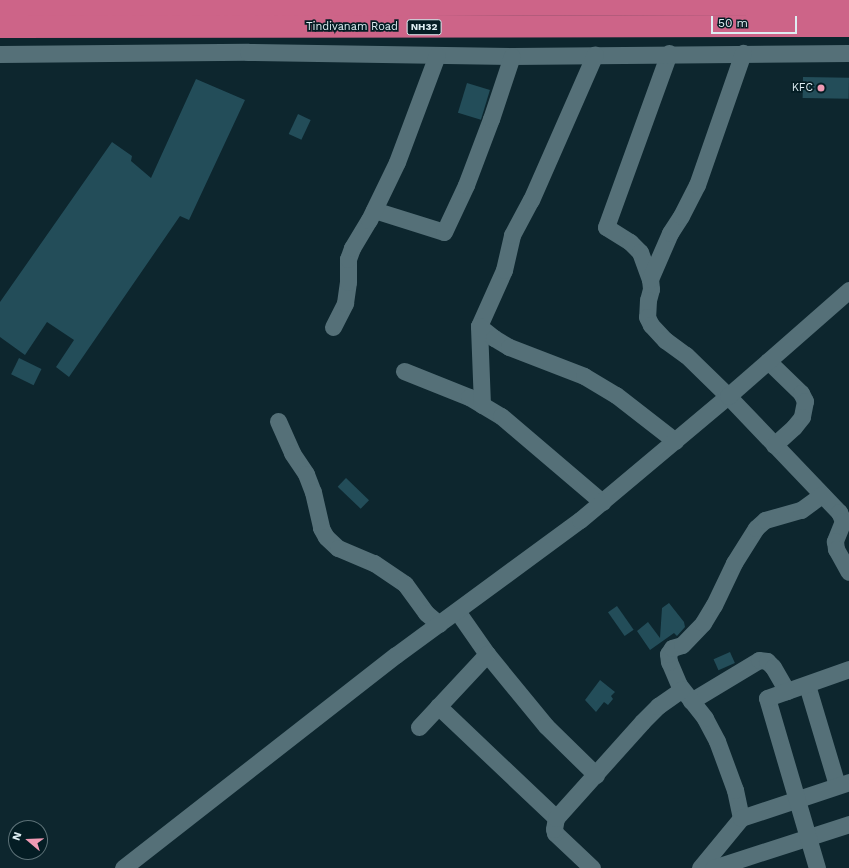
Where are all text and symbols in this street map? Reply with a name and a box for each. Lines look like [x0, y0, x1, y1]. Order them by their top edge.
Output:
scale bar [713, 8, 799, 34]
text: 50 m [718, 16, 748, 30]
road number: NH32 [406, 19, 442, 35]
street label: Tindivanam Road [306, 20, 398, 34]
place label: KFC [792, 81, 813, 95]
marker: KFC [816, 83, 826, 93]
north arrow [8, 820, 48, 860]
text: N [10, 830, 25, 842]

